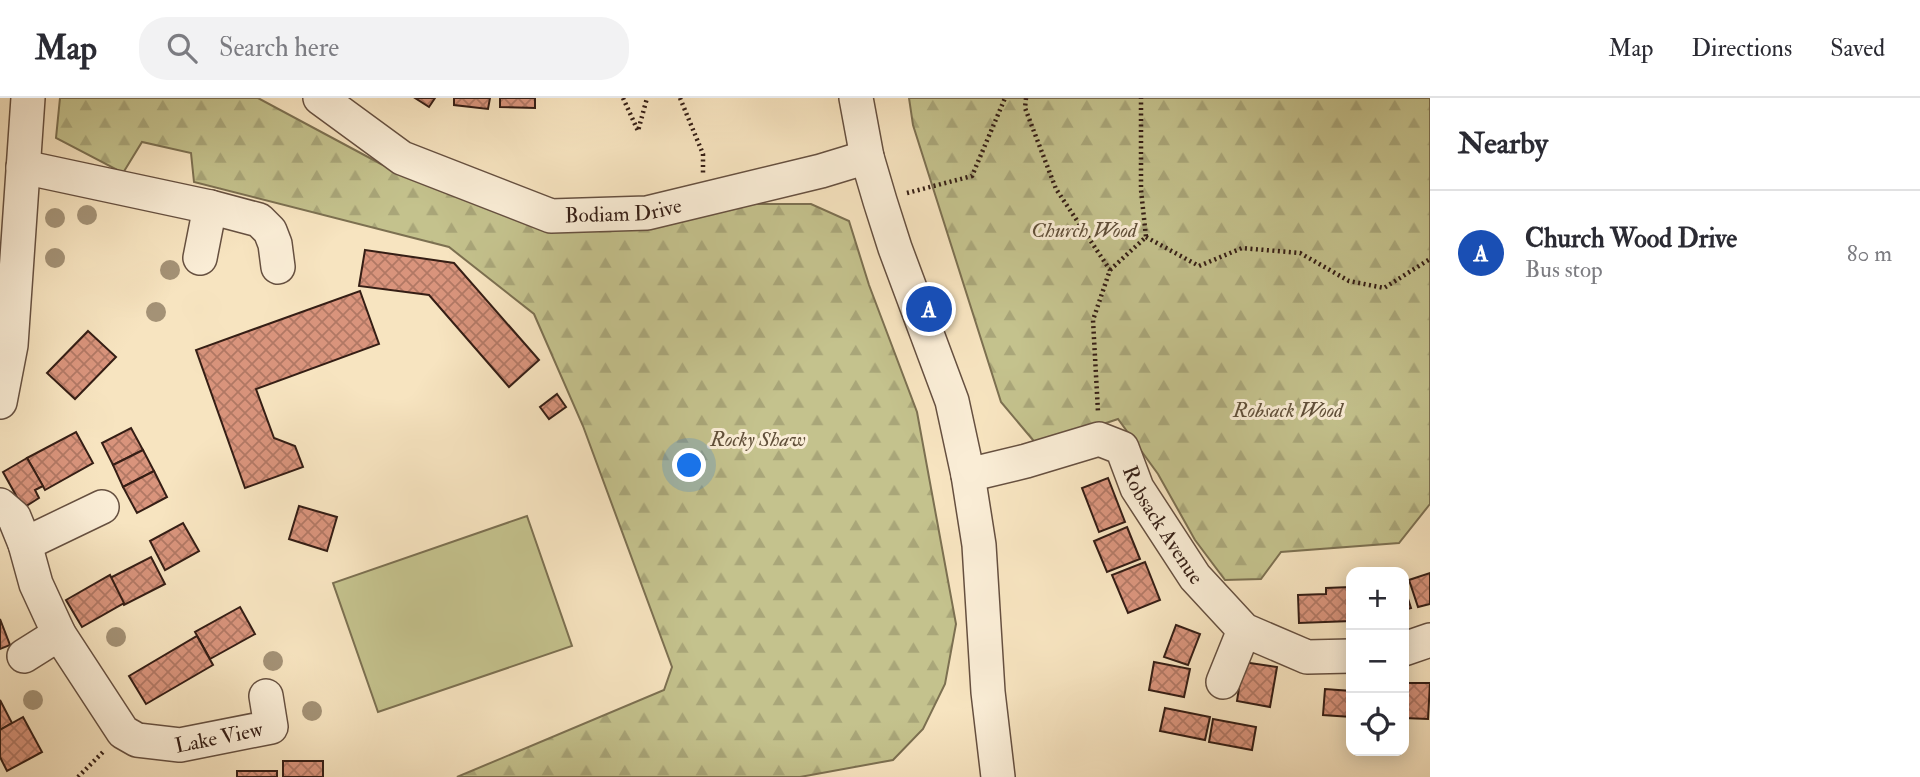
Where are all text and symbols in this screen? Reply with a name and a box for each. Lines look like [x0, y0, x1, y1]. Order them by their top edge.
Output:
search box [139, 17, 629, 80]
text: Map [35, 28, 97, 69]
icon: search [163, 29, 201, 67]
text: Search here [219, 32, 339, 64]
text: Map [1608, 33, 1653, 64]
text: Directions [1691, 33, 1792, 64]
text: Saved [1830, 33, 1885, 64]
text: Nearby [1458, 125, 1548, 162]
street label: Bodiam Drive [564, 192, 685, 229]
park label: Church Wood [1031, 217, 1138, 244]
text: Church Wood Drive [1525, 223, 1737, 255]
text: A [1474, 239, 1488, 268]
text: 80 m [1847, 239, 1892, 268]
text: Bus stop [1525, 255, 1603, 284]
pin: A [906, 283, 952, 335]
park label: Robsack Wood [1232, 397, 1344, 424]
park label: Rocky Shaw [709, 426, 806, 453]
your location [672, 448, 706, 482]
street label: Robsack Avenue [1116, 462, 1209, 591]
map controls [1346, 567, 1409, 756]
button: + [1346, 567, 1409, 630]
button: − [1346, 630, 1409, 693]
button: locate [1346, 693, 1409, 756]
street label: Lake View [172, 715, 266, 759]

